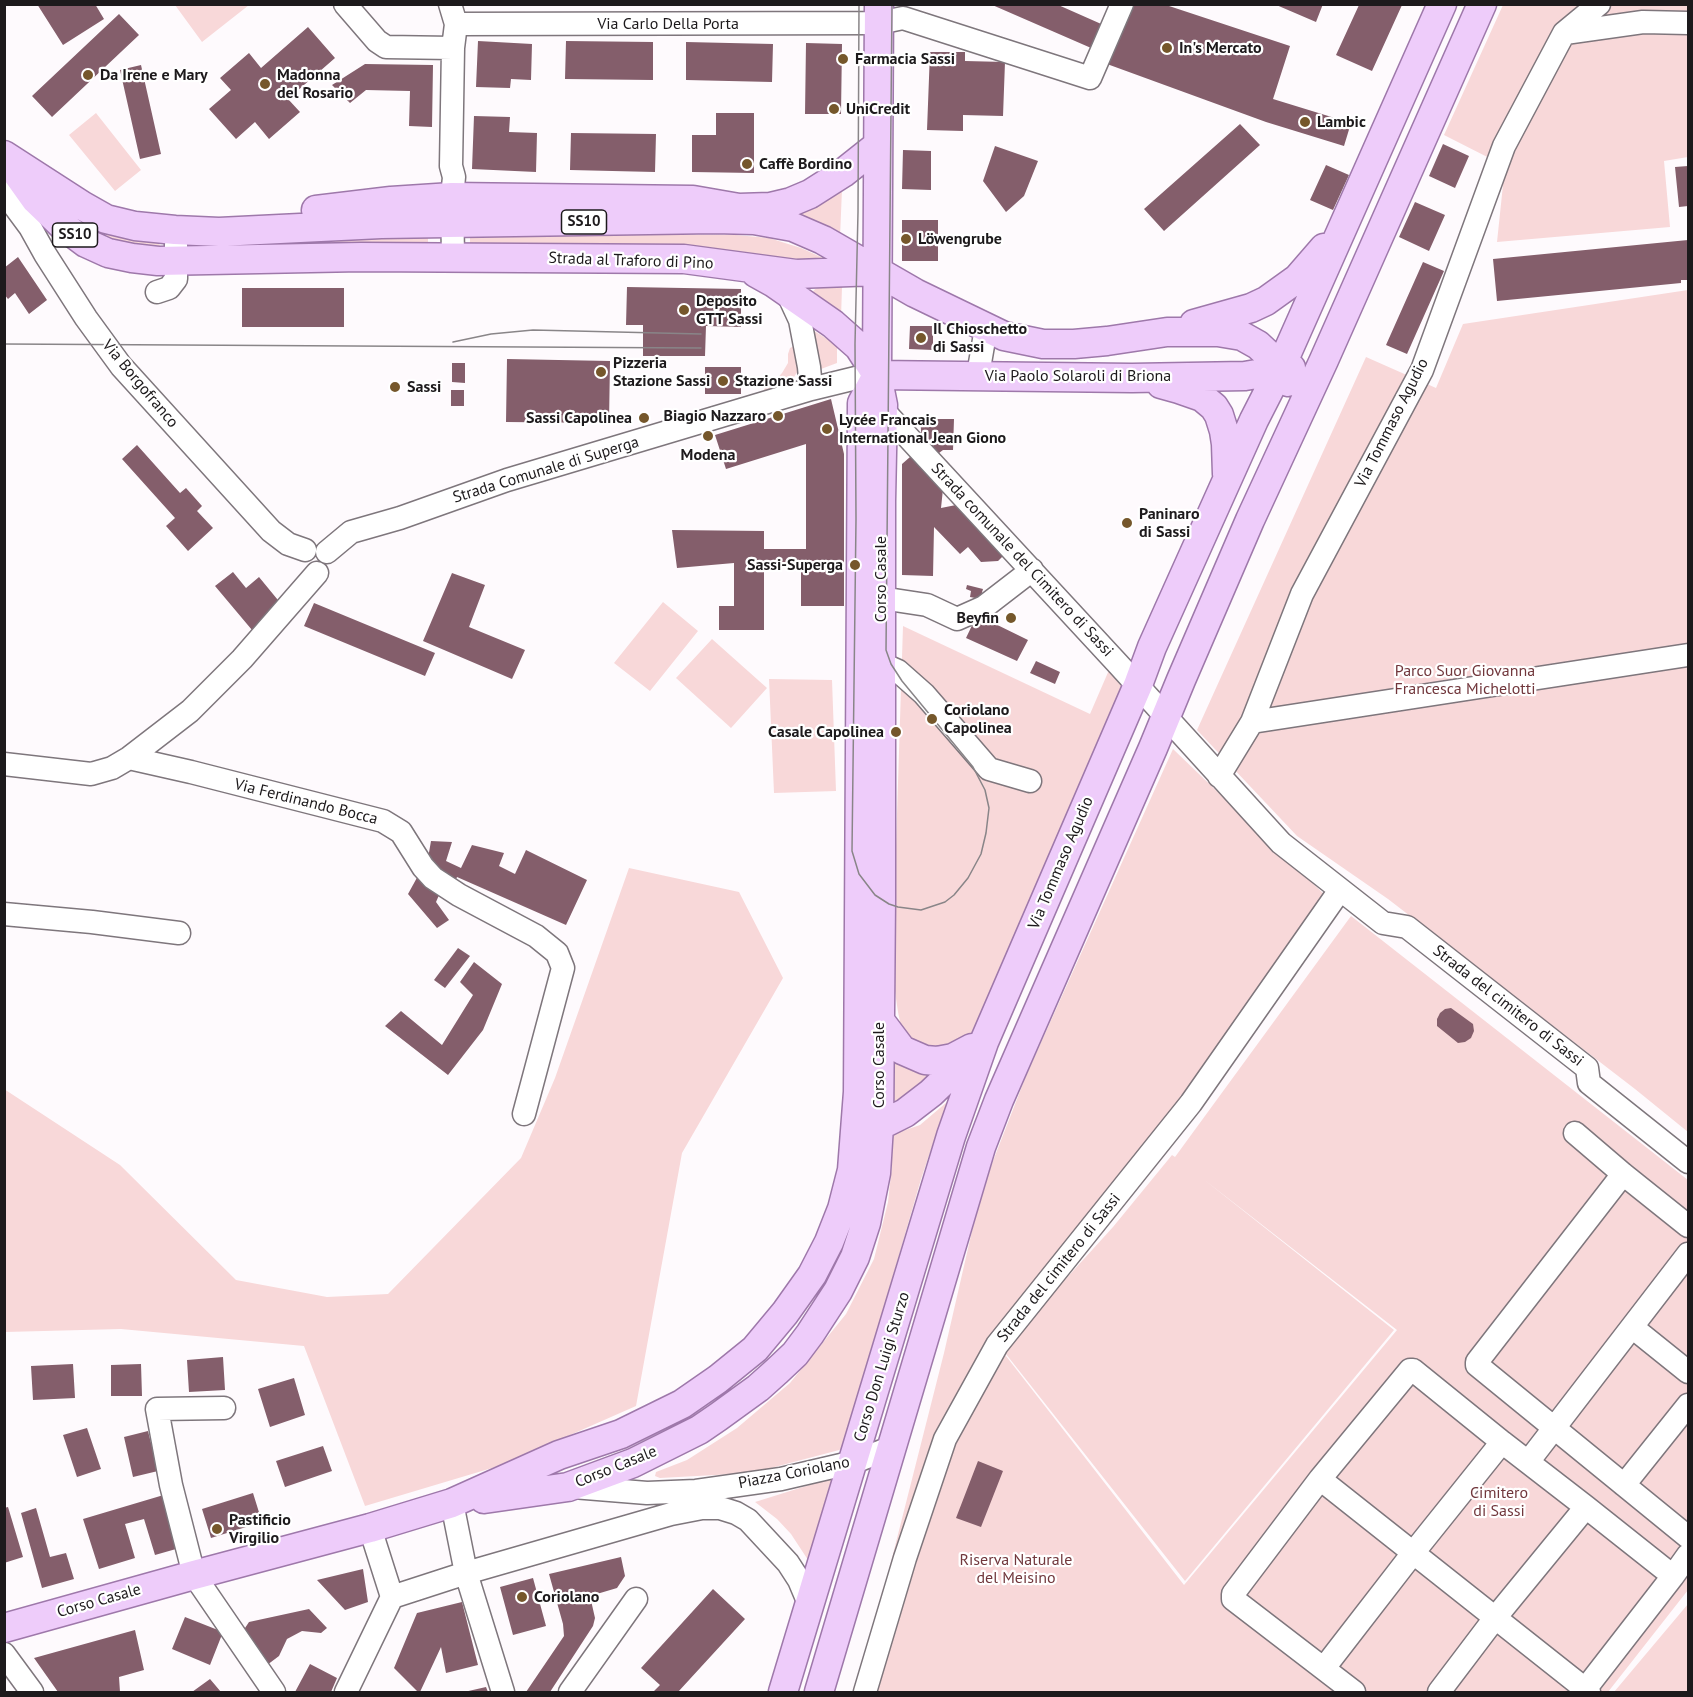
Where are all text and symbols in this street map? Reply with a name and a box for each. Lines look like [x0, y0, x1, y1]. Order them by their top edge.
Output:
street label: Via Carlo Della Porta [597, 14, 739, 34]
place label: In's Mercato [1179, 38, 1261, 58]
marker: In's Mercato [1160, 41, 1174, 55]
place label: Farmacia Sassi [855, 49, 955, 69]
marker: Farmacia Sassi [836, 52, 850, 66]
place label: Da Irene e Mary [100, 65, 208, 85]
place label: Madonna del Rosario [277, 65, 353, 103]
marker: Da Irene e Mary [81, 68, 95, 82]
marker: Madonna del Rosario [258, 77, 272, 91]
place label: UniCredit [846, 99, 910, 119]
marker: UniCredit [827, 102, 841, 116]
place label: Lambic [1317, 112, 1366, 132]
marker: Lambic [1298, 115, 1312, 129]
place label: Caffè Bordino [759, 154, 852, 174]
marker: Caffè Bordino [740, 157, 754, 171]
road number: SS10 [562, 210, 606, 234]
road number: SS10 [52, 223, 98, 247]
place label: Löwengrube [918, 229, 1002, 249]
marker: Löwengrube [899, 232, 913, 246]
street label: Strada al Traforo di Pino [548, 249, 714, 273]
place label: Deposito GTT Sassi [696, 291, 763, 329]
marker: Deposito GTT Sassi [677, 303, 691, 317]
place label: Il Chioschetto di Sassi [933, 319, 1027, 357]
marker: Il Chioschetto di Sassi [914, 331, 928, 345]
street label: Via Borgofranco [98, 336, 182, 432]
place label: Pizzeria Stazione Sassi [613, 353, 710, 391]
street label: Via Tommaso Agudio [1351, 355, 1433, 491]
marker: Pizzeria Stazione Sassi [594, 365, 608, 379]
street label: Via Paolo Solaroli di Briona [985, 366, 1171, 386]
place label: Stazione Sassi [735, 371, 832, 391]
marker: Stazione Sassi [716, 374, 730, 388]
place label: Sassi [407, 377, 441, 397]
marker: Sassi [388, 380, 402, 394]
place label: Biagio Nazzaro [664, 406, 766, 426]
place label: Sassi Capolinea [526, 408, 632, 428]
marker: Biagio Nazzaro [771, 409, 785, 423]
place label: Lycée Francais International Jean Giono [839, 410, 1006, 448]
marker: Sassi Capolinea [637, 411, 651, 425]
marker: Lycée Francais International Jean Giono [820, 422, 834, 436]
marker: Modena [701, 429, 715, 443]
street label: Strada Comunale di Superga [451, 433, 641, 507]
place label: Modena [681, 445, 735, 465]
street label: Strada comunale del Cimitero di Sassi [927, 459, 1117, 661]
place label: Paninaro di Sassi [1139, 504, 1200, 542]
marker: Paninaro di Sassi [1120, 516, 1134, 530]
street label: Corso Casale [871, 536, 891, 622]
place label: Sassi-Superga [747, 555, 843, 575]
marker: Sassi-Superga [848, 558, 862, 572]
place label: Beyfin [956, 608, 999, 628]
marker: Beyfin [1004, 611, 1018, 625]
park label: Parco Suor Giovanna Francesca Michelotti [1395, 661, 1535, 699]
place label: Coriolano Capolinea [944, 700, 1012, 738]
marker: Coriolano Capolinea [925, 712, 939, 726]
place label: Casale Capolinea [768, 722, 884, 742]
marker: Casale Capolinea [889, 725, 903, 739]
street label: Via Ferdinando Bocca [232, 775, 380, 829]
street label: Via Tommaso Agudio [1024, 794, 1098, 932]
street label: Strada del cimitero di Sassi [1429, 941, 1587, 1071]
street label: Corso Casale [869, 1022, 889, 1108]
street label: Strada del cimitero di Sassi [993, 1190, 1125, 1346]
street label: Corso Don Luigi Sturzo [850, 1290, 914, 1444]
street label: Corso Casale [572, 1442, 660, 1492]
street label: Piazza Coriolano [737, 1453, 851, 1493]
park label: Cimitero di Sassi [1470, 1483, 1528, 1521]
place label: Pastificio Virgilio [229, 1510, 291, 1548]
marker: Pastificio Virgilio [210, 1522, 224, 1536]
park label: Riserva Naturale del Meisino [960, 1550, 1072, 1588]
street label: Corso Casale [55, 1580, 143, 1622]
place label: Coriolano [534, 1587, 599, 1607]
marker: Coriolano [515, 1590, 529, 1604]

